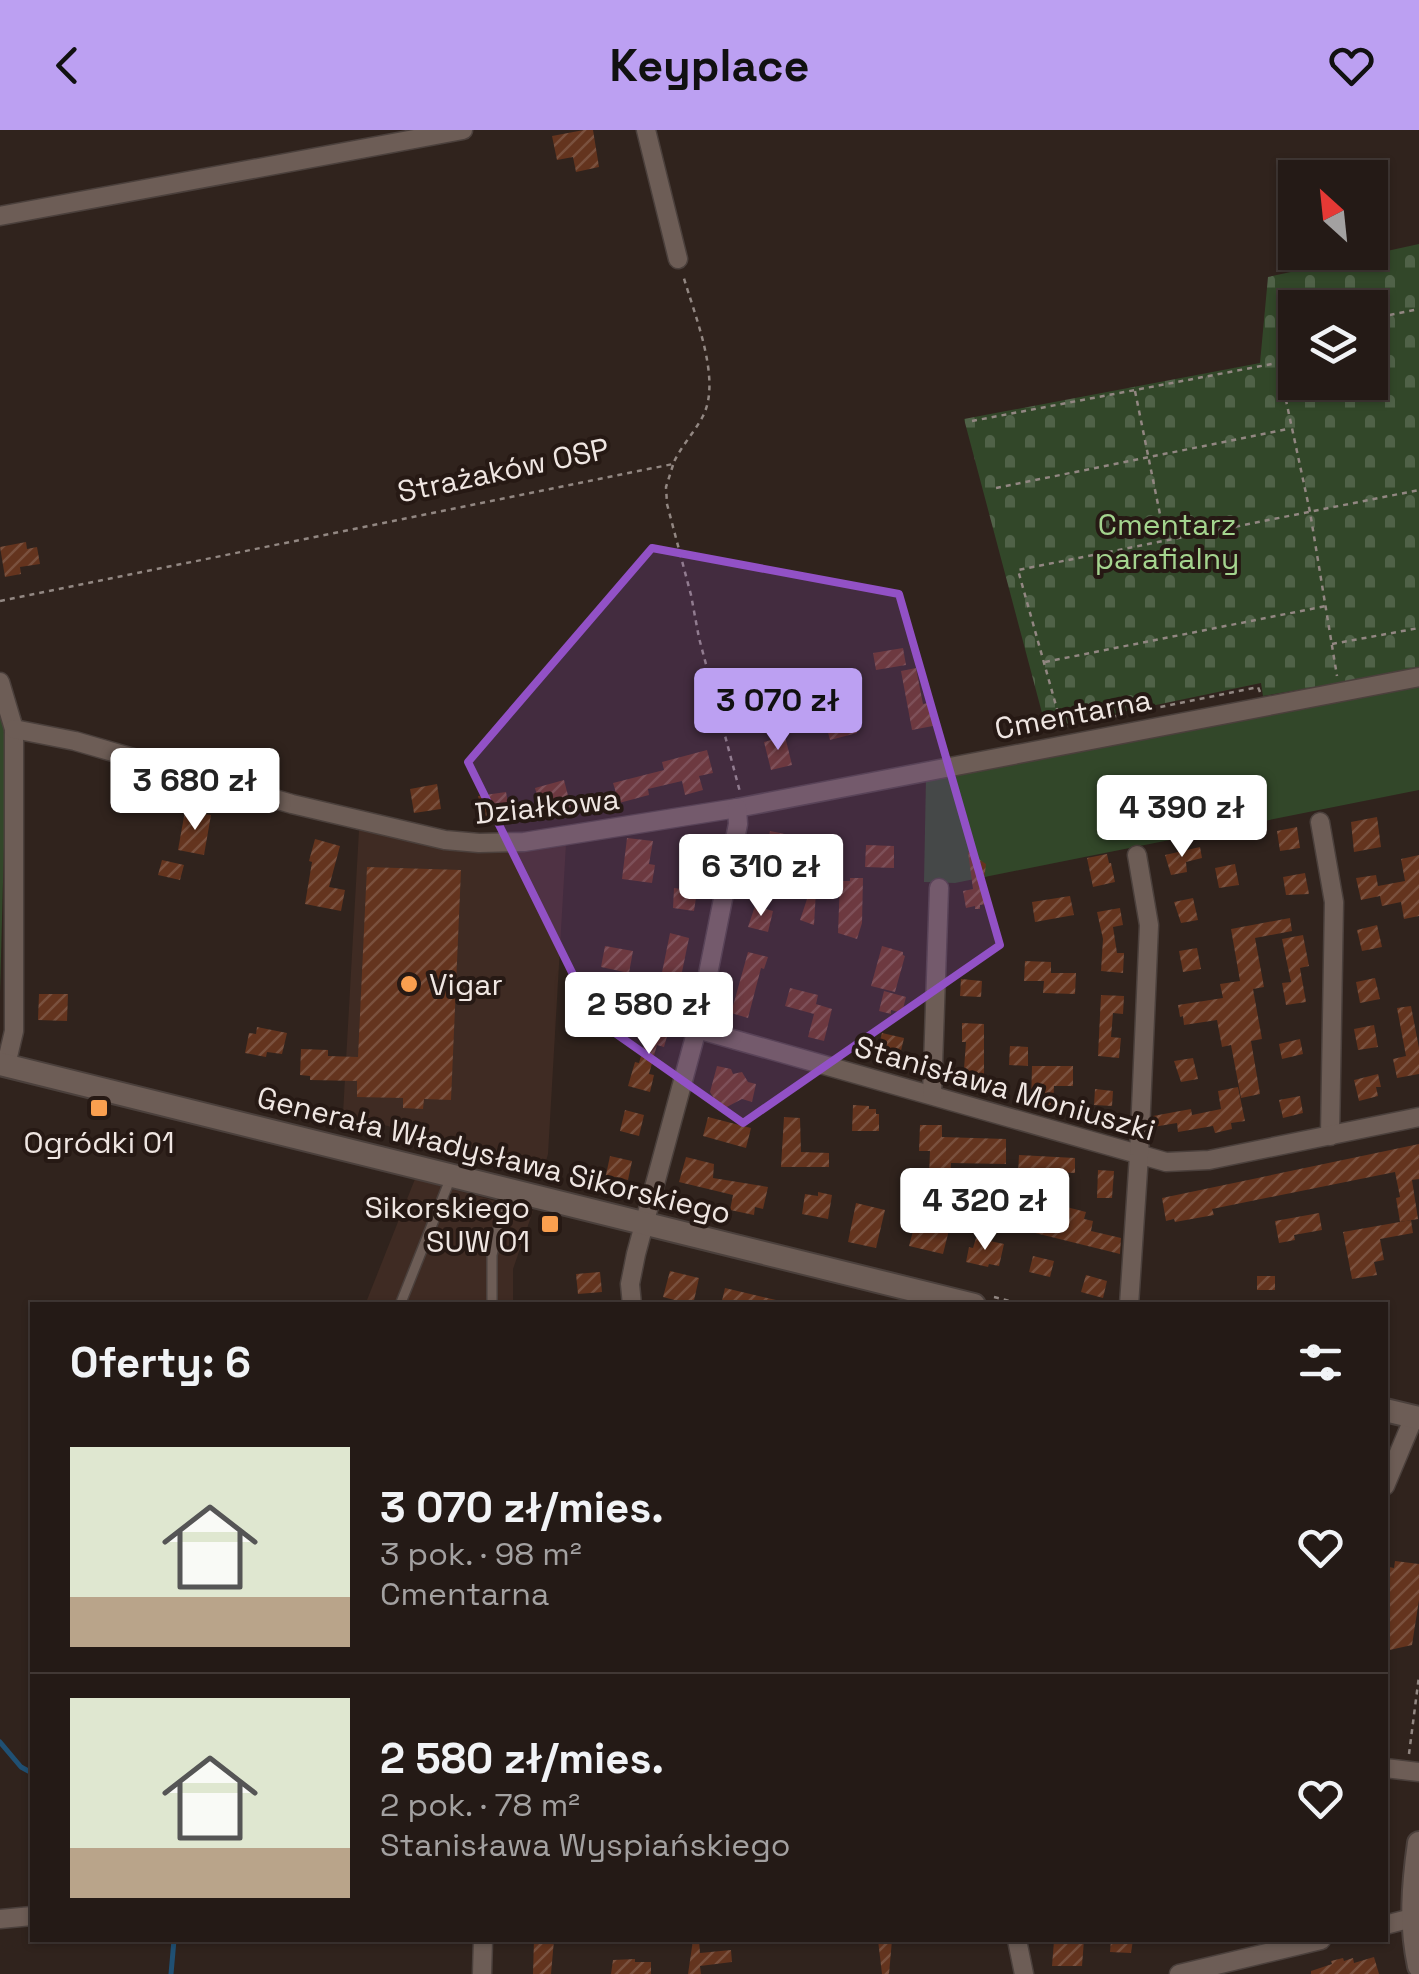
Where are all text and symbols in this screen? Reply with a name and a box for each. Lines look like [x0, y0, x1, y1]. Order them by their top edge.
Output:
text: Keyplace [610, 37, 809, 94]
icon: back [40, 38, 95, 93]
icon: heart [1324, 38, 1379, 93]
north arrow [1278, 160, 1388, 270]
map controls [1278, 160, 1388, 400]
button: layers [1278, 290, 1388, 400]
street label: Strażaków OSP [394, 429, 612, 511]
park label: Cmentarz parafialny [1095, 505, 1239, 578]
pin: 3 070 zł [675, 668, 881, 753]
text: 3 070 zł [716, 680, 840, 720]
street label: Cmentarna [991, 680, 1155, 748]
pin: 3 680 zł [92, 748, 298, 833]
text: 3 680 zł [132, 760, 258, 800]
pin: 4 390 zł [1079, 775, 1285, 860]
street label: Działkowa [473, 779, 621, 833]
text: 4 390 zł [1119, 787, 1245, 827]
pin: 6 310 zł [658, 834, 864, 919]
text: 6 310 zł [701, 846, 821, 886]
place label: Vigar [429, 965, 503, 1004]
pin: 2 580 zł [546, 972, 752, 1057]
marker: Vigar [398, 973, 420, 995]
text: 2 580 zł [587, 984, 711, 1024]
street label: Stanisława Moniuszki [850, 1026, 1160, 1150]
street label: Generała Władysława Sikorskiego [253, 1077, 735, 1233]
marker: Ogródki 01 [88, 1097, 110, 1119]
place label: Ogródki 01 [24, 1123, 174, 1162]
pin: 4 320 zł [882, 1168, 1088, 1253]
text: 4 320 zł [922, 1180, 1048, 1220]
place label: Sikorskiego SUW 01 [364, 1188, 530, 1261]
marker: Sikorskiego SUW 01 [539, 1213, 561, 1235]
icon: filters [1293, 1335, 1348, 1390]
text: Oferty: 6 [70, 1336, 251, 1389]
text: 3 070 zł/mies. [380, 1481, 664, 1534]
icon: home [150, 1487, 270, 1607]
icon: heart [1293, 1520, 1348, 1575]
text: 3 pok. · 98 m² [380, 1534, 582, 1574]
text: Cmentarna [380, 1574, 549, 1614]
text: 2 580 zł/mies. [380, 1732, 664, 1785]
icon: home [150, 1738, 270, 1858]
icon: heart [1293, 1771, 1348, 1826]
text: 2 pok. · 78 m² [380, 1785, 580, 1825]
text: Stanisława Wyspiańskiego [380, 1825, 791, 1865]

